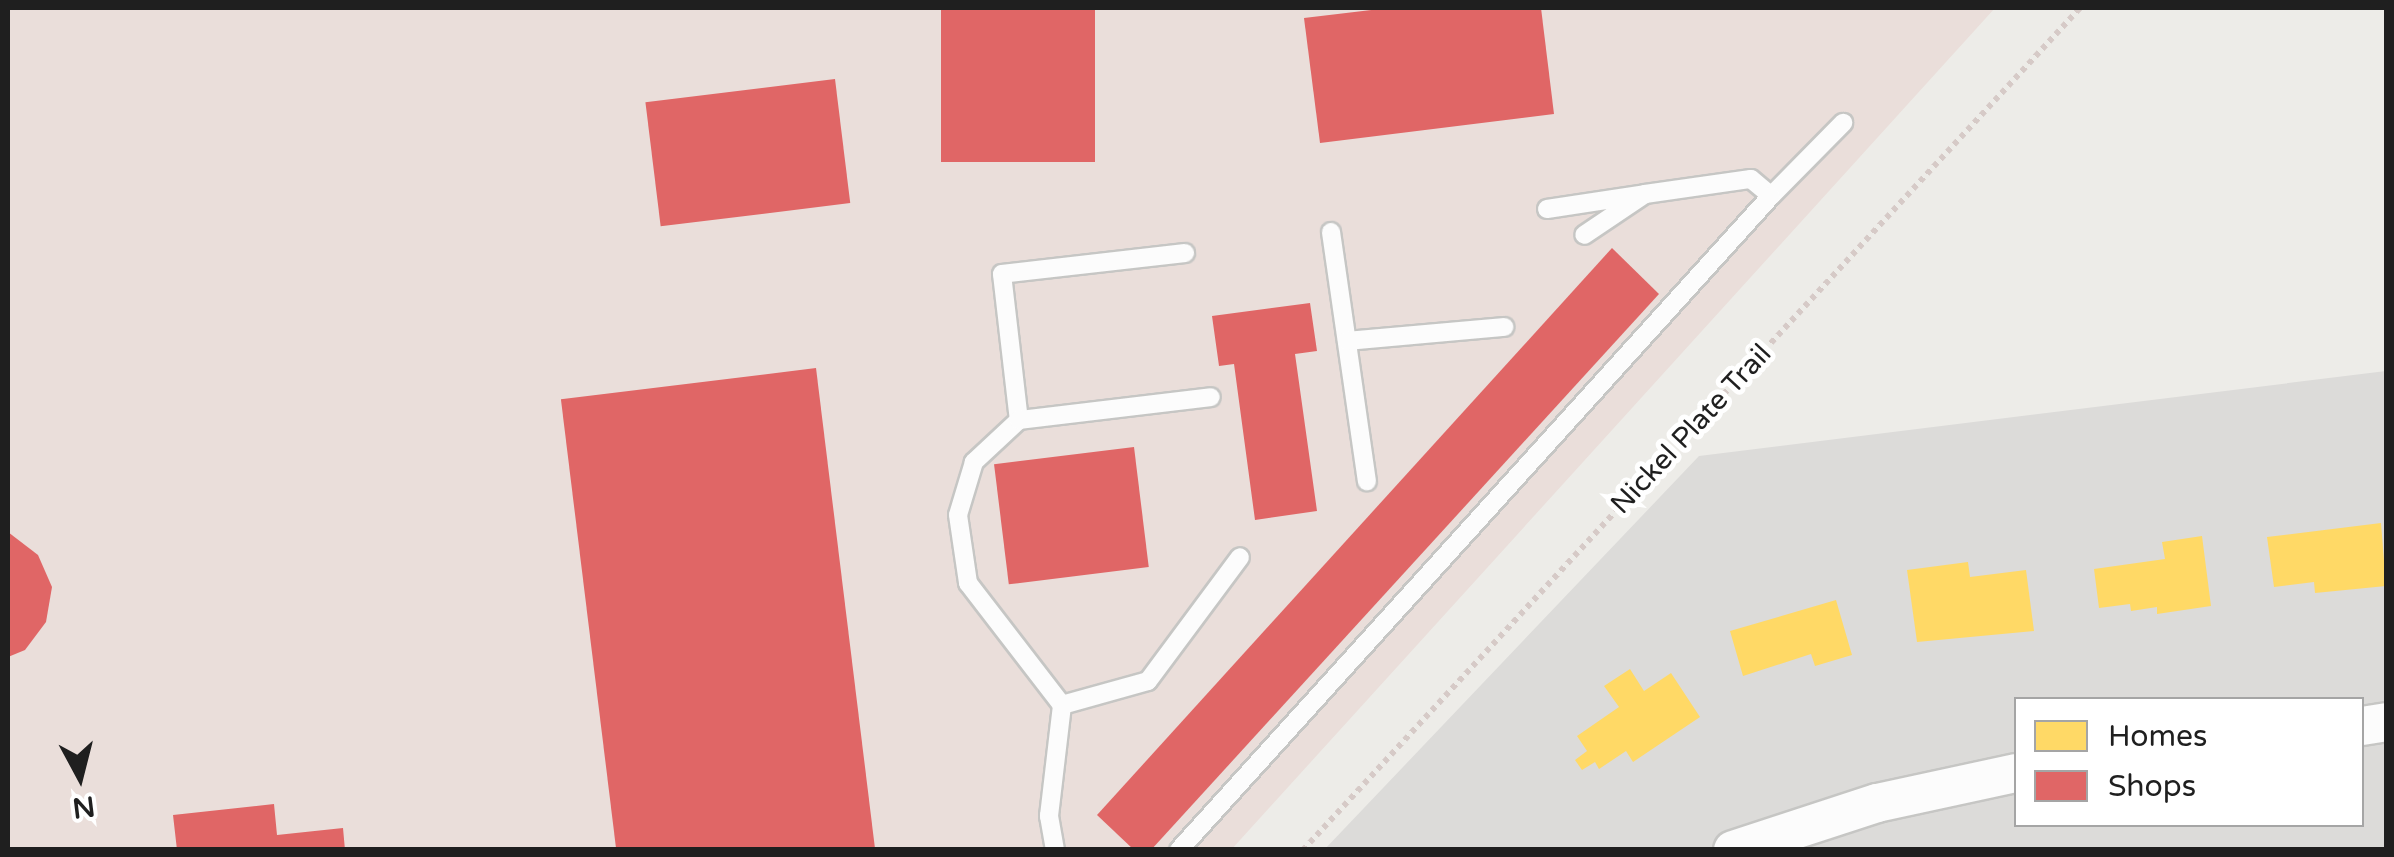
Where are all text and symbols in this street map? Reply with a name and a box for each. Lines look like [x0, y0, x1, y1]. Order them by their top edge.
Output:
street label: Nickel Plate Trail [1604, 337, 1778, 521]
legend [2014, 697, 2364, 827]
text: Homes [2108, 718, 2207, 755]
north arrow [30, 727, 130, 827]
text: Shops [2108, 768, 2196, 805]
text: N [70, 789, 97, 825]

